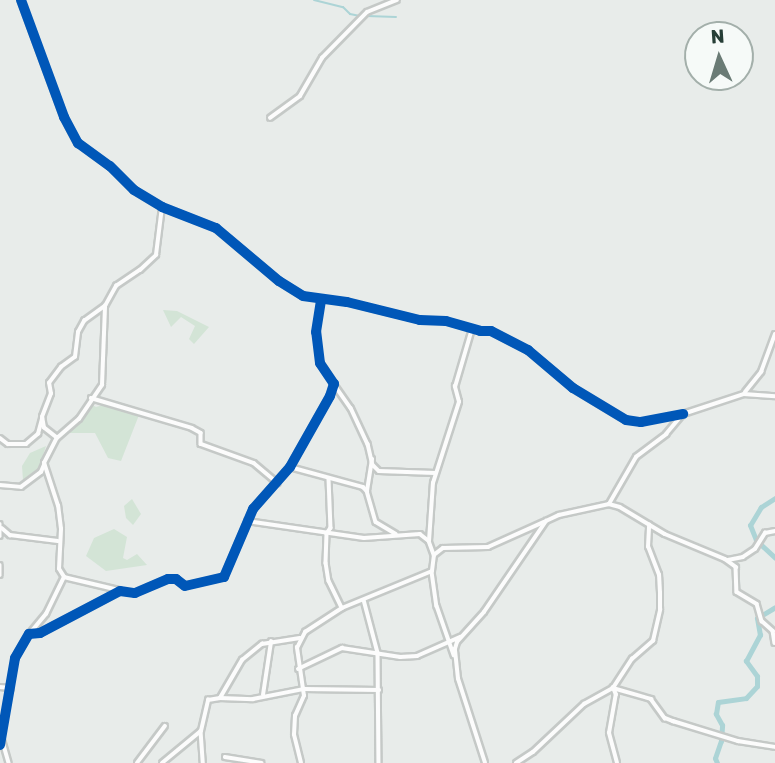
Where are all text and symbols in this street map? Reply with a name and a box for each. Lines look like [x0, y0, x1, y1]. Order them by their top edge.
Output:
north arrow [684, 21, 754, 91]
text: N [710, 25, 725, 48]

